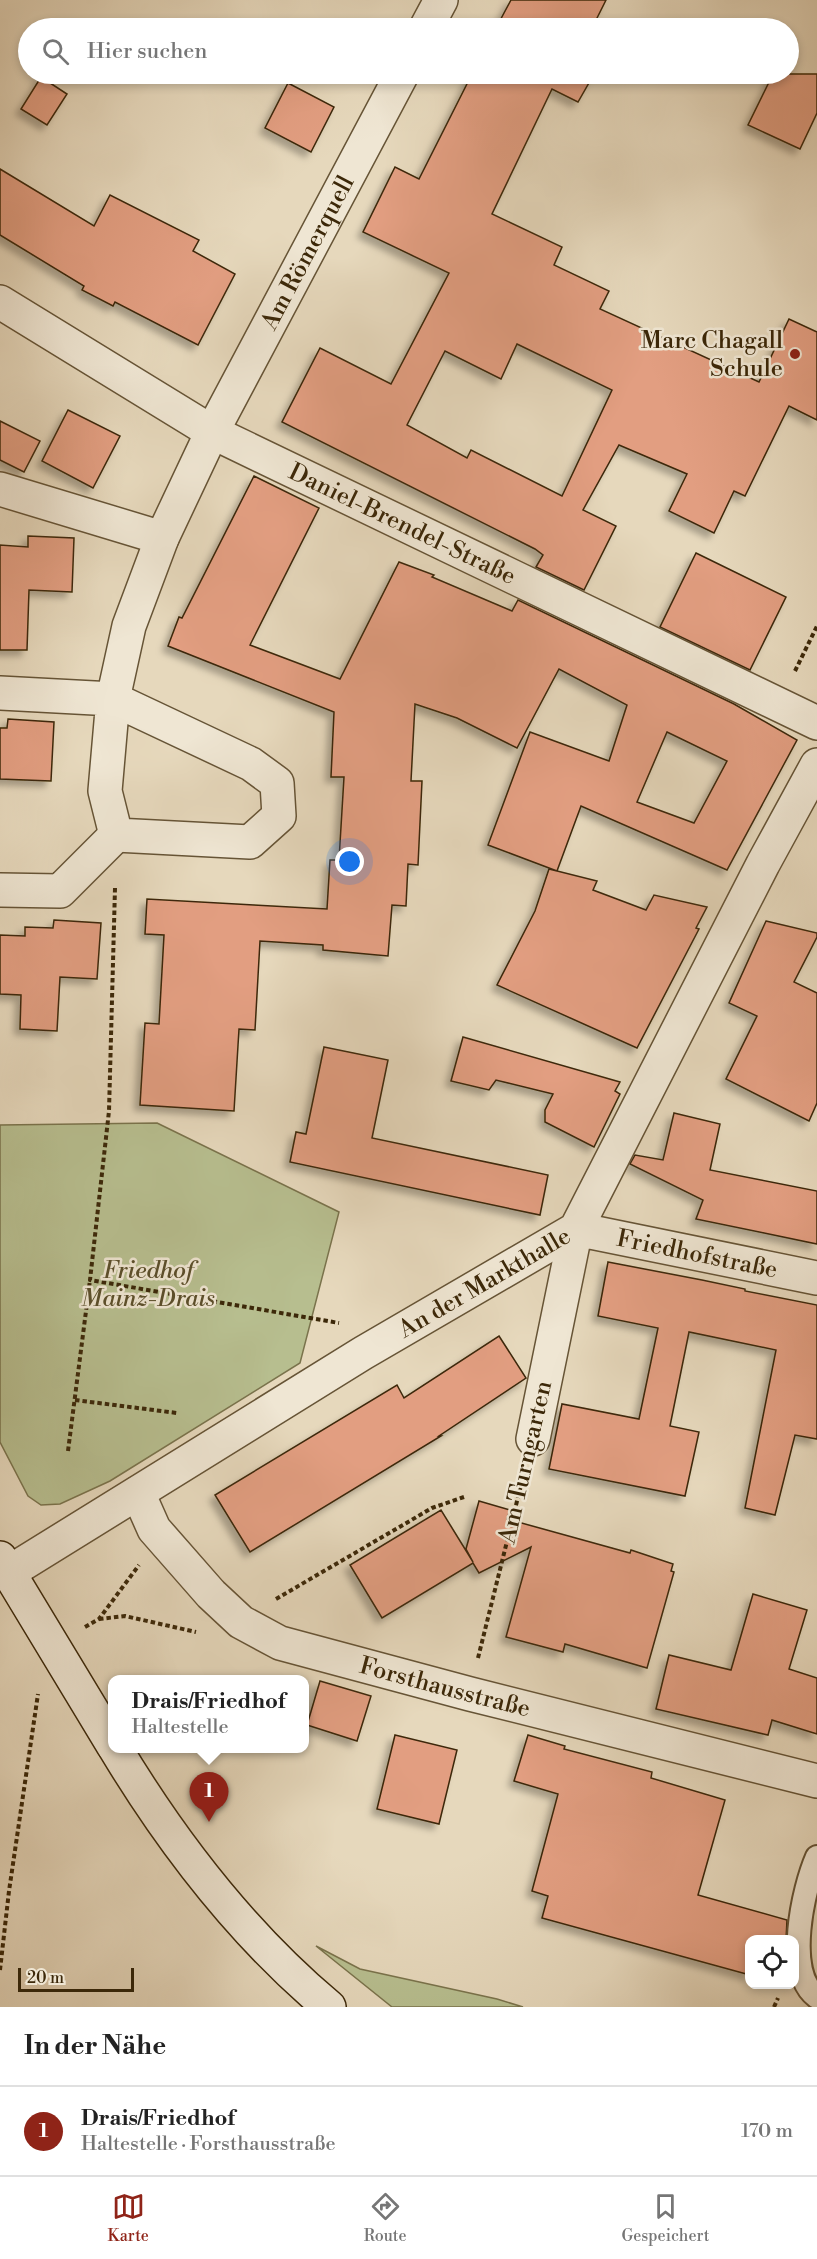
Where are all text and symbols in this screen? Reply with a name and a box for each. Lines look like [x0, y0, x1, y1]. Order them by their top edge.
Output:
search box [18, 18, 799, 84]
icon: search [39, 35, 72, 68]
text: Hier suchen [87, 38, 207, 65]
street label: Am Römerquell [254, 171, 361, 336]
place label: Marc Chagall Schule [641, 326, 783, 384]
marker: Marc Chagall Schule [788, 347, 802, 361]
street label: Daniel-Brendel-Straße [284, 457, 520, 592]
your location [335, 847, 364, 876]
street label: An der Markthalle [392, 1221, 576, 1346]
street label: Friedhofstraße [614, 1224, 780, 1286]
park label: Friedhof Mainz-Drais [81, 1256, 215, 1314]
street label: Am Turngarten [492, 1378, 559, 1548]
street label: Forsthausstraße [356, 1651, 533, 1725]
popup [108, 1675, 309, 1753]
text: Drais/Friedhof [132, 1688, 285, 1715]
text: Haltestelle [132, 1715, 229, 1740]
pin: 1 [190, 1772, 228, 1822]
map controls [745, 1935, 799, 1989]
button: locate [745, 1935, 799, 1989]
scale bar [18, 1965, 134, 1992]
text: 20 m [27, 1968, 64, 1988]
text: In der Nähe [24, 2030, 166, 2062]
text: Drais/Friedhof [81, 2105, 235, 2132]
text: 1 [39, 2119, 48, 2144]
text: 170 m [741, 2119, 793, 2144]
text: Haltestelle · Forsthausstraße [81, 2132, 336, 2157]
tab: Karte [107, 2190, 149, 2246]
tab: Route [364, 2190, 406, 2246]
tab: Gespeichert [621, 2190, 710, 2246]

